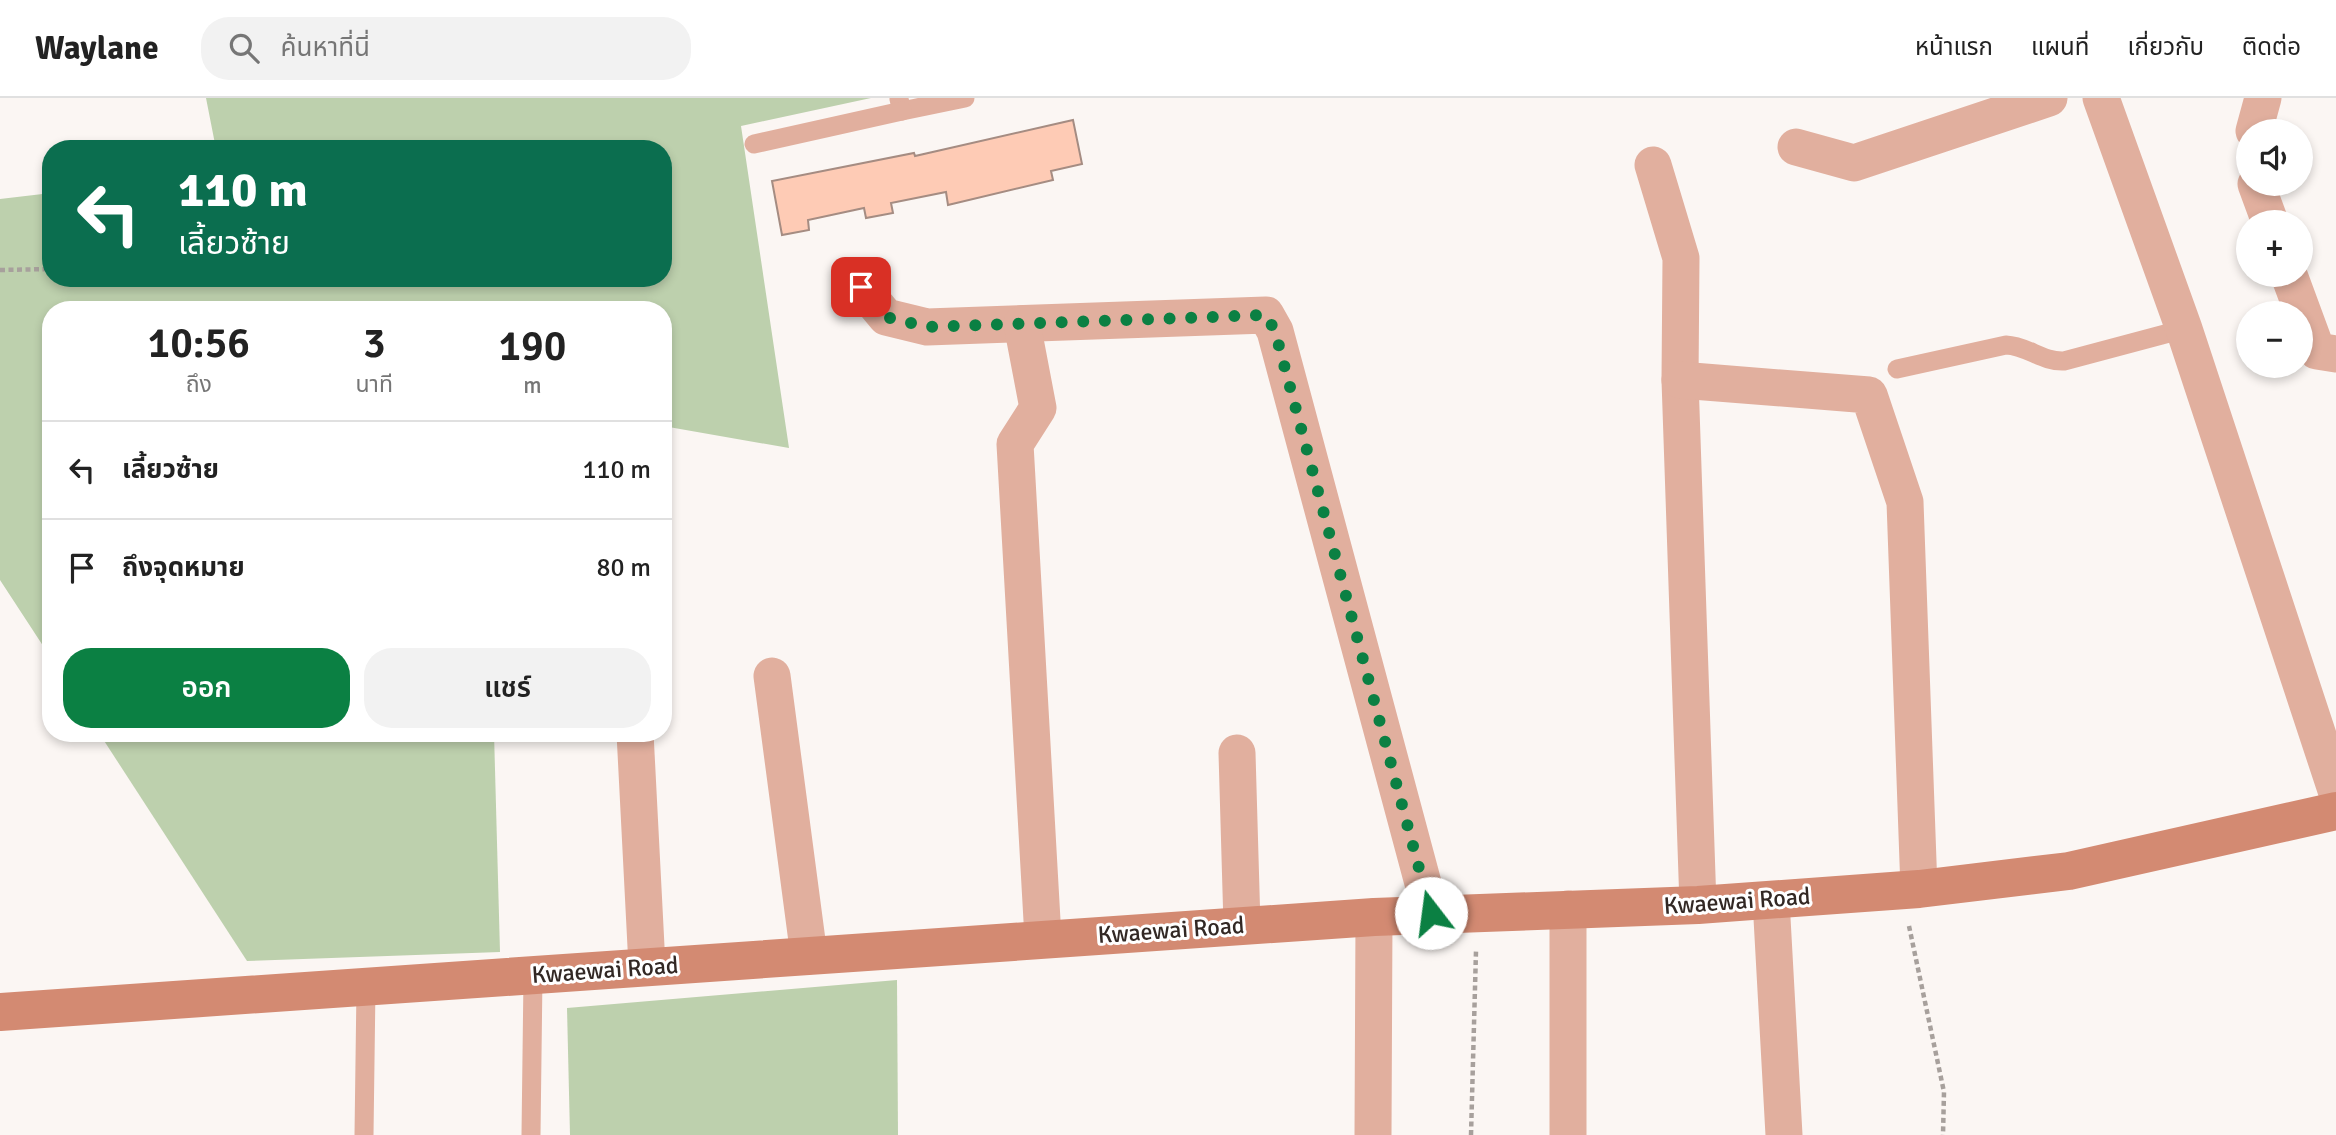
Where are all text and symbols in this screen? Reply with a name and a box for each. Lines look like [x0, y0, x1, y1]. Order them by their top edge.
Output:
search box [201, 17, 691, 80]
text: Waylane [35, 28, 159, 69]
icon: search [225, 29, 263, 67]
text: ค้นหาที่นี่ [281, 32, 370, 64]
text: หน้าแรก [1915, 32, 1993, 62]
text: แผนที่ [2031, 32, 2089, 62]
text: เกี่ยวกับ [2127, 32, 2204, 62]
text: ติดต่อ [2242, 32, 2301, 62]
map controls [2236, 119, 2313, 378]
button: sound [2236, 119, 2313, 196]
text: 110 m [178, 160, 308, 220]
icon: left [63, 168, 154, 259]
button: + [2236, 210, 2313, 287]
text: เลี้ยวซ้าย [178, 224, 290, 263]
pin [831, 257, 891, 317]
icon: arrive [842, 268, 880, 306]
button: − [2236, 301, 2313, 378]
text: 10:56 [147, 318, 250, 369]
text: 3 [363, 318, 386, 369]
text: 190 [498, 321, 566, 372]
text: ถึง [186, 370, 212, 399]
text: นาที [356, 370, 393, 399]
text: m [523, 371, 542, 400]
icon: left [63, 451, 101, 489]
text: เลี้ยวซ้าย [122, 454, 219, 486]
text: 110 m [582, 454, 651, 486]
icon: arrive [63, 549, 101, 587]
text: ถึงจุดหมาย [122, 552, 245, 584]
text: 80 m [596, 552, 651, 584]
button: ออก [63, 648, 350, 728]
button: แชร์ [364, 648, 651, 728]
position arrow [1394, 876, 1468, 950]
street label: Kwaewai Road [1663, 881, 1811, 921]
street label: Kwaewai Road [1097, 910, 1245, 950]
street label: Kwaewai Road [531, 950, 679, 990]

